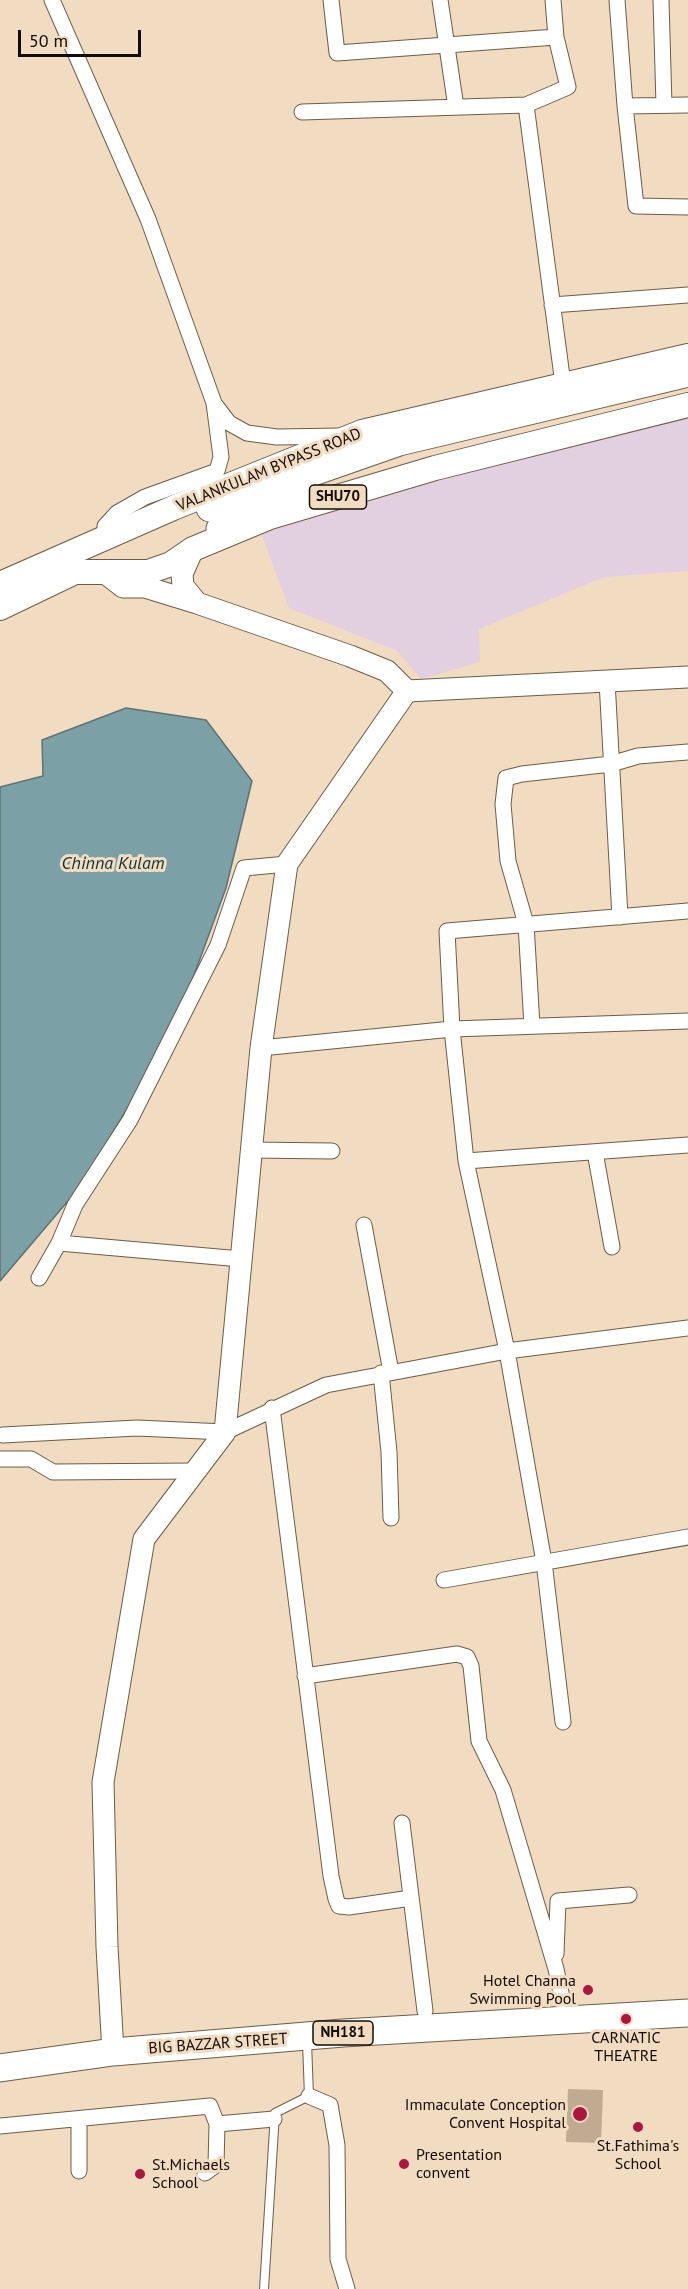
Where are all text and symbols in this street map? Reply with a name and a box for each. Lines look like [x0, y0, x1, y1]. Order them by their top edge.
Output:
scale bar [21, 18, 144, 56]
text: 50 m [29, 29, 68, 52]
street label: VALANKULAM BYPASS ROAD [174, 424, 364, 516]
road number: SHU70 [310, 485, 366, 509]
water label: Chinna Kulam [62, 853, 164, 875]
place label: Hotel Channa Swimming Pool [469, 1971, 576, 2009]
marker: Hotel Channa Swimming Pool [581, 1983, 595, 1997]
marker: CARNATIC THEATRE [619, 2012, 633, 2026]
road number: NH181 [313, 2021, 373, 2045]
place label: CARNATIC THEATRE [591, 2028, 661, 2066]
street label: BIG BAZZAR STREET [148, 2030, 288, 2058]
place label: Immaculate Conception Convent Hospital [405, 2095, 566, 2133]
marker: Immaculate Conception Convent Hospital [571, 2105, 589, 2123]
marker: St.Fathima's School [631, 2120, 645, 2134]
place label: St.Fathima's School [597, 2136, 679, 2174]
place label: Presentation convent [416, 2145, 502, 2183]
place label: St.Michaels School [152, 2155, 230, 2193]
marker: Presentation convent [397, 2157, 411, 2171]
marker: St.Michaels School [133, 2167, 147, 2181]

